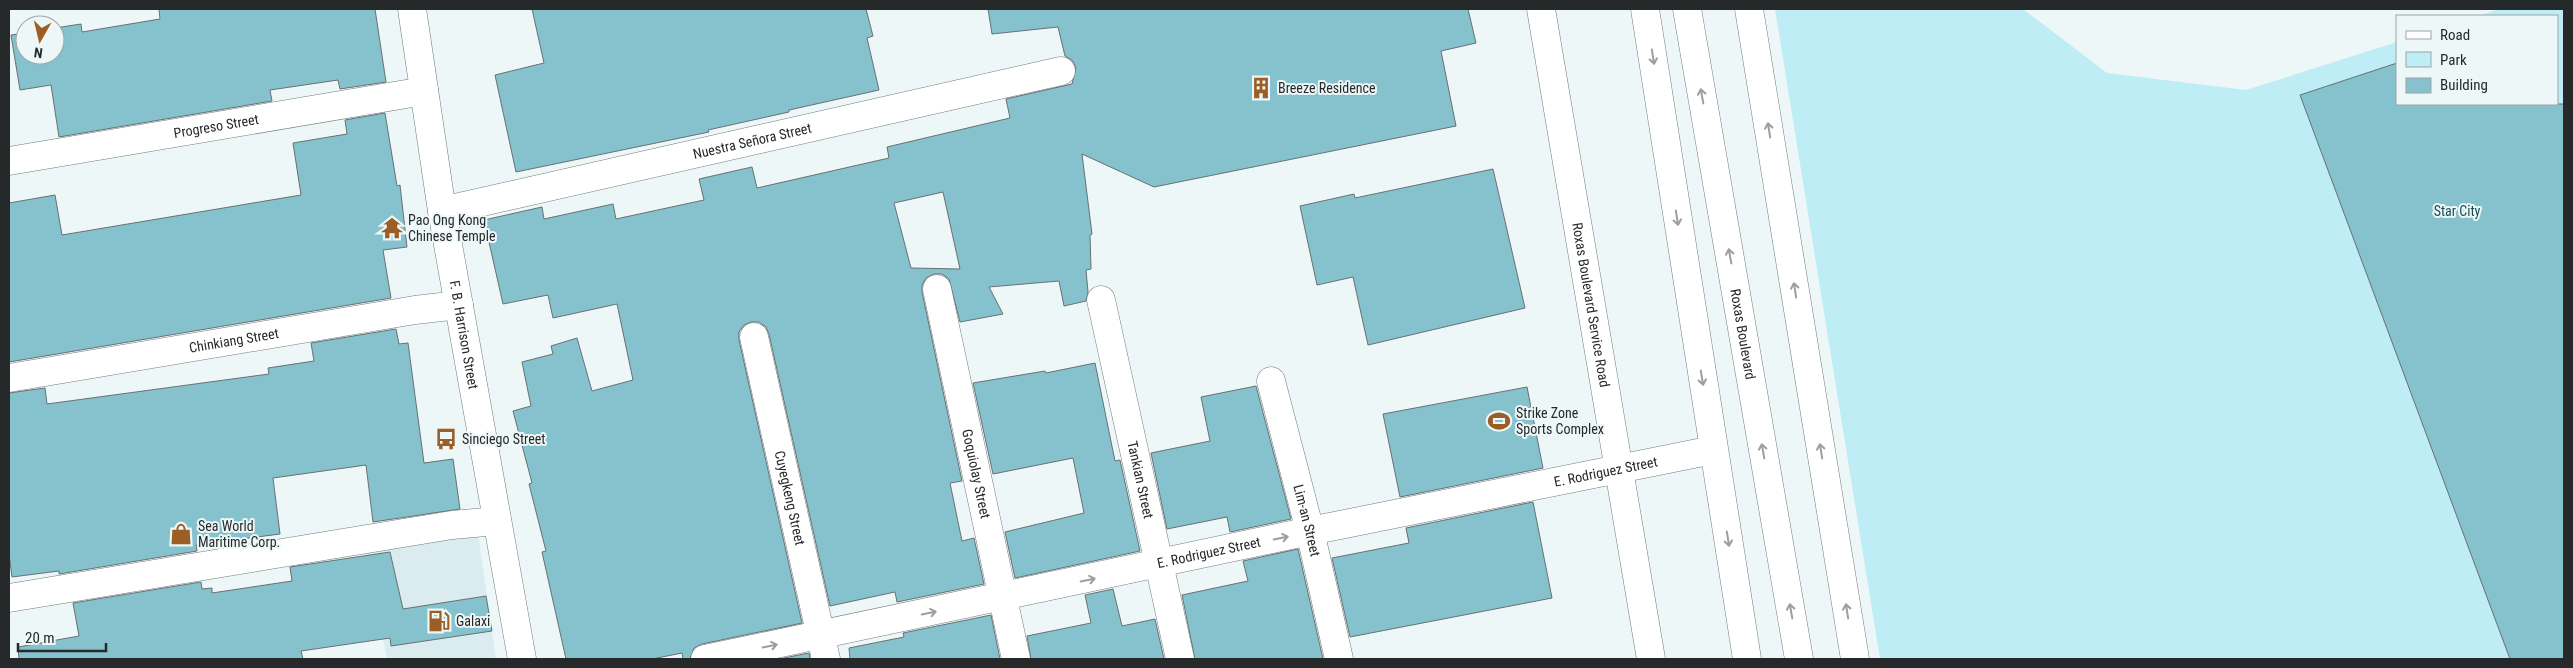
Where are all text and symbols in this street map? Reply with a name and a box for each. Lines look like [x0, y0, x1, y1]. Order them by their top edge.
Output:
north arrow [15, 15, 65, 65]
legend [2396, 15, 2558, 105]
text: Road [2440, 26, 2470, 44]
text: N [33, 44, 44, 61]
one-way arrow [1648, 49, 1658, 65]
text: Park [2440, 51, 2467, 69]
building icon: Breeze Residence [1248, 75, 1274, 101]
text: Building [2440, 76, 2488, 94]
place label: Breeze Residence [1278, 80, 1376, 96]
one-way arrow [1697, 89, 1707, 105]
street label: Progreso Street [172, 111, 260, 141]
street label: Nuestra Señora Street [691, 120, 813, 162]
one-way arrow [1763, 122, 1773, 138]
park label: Star City [2434, 203, 2481, 219]
one-way arrow [1673, 209, 1683, 225]
place label: Pao Ong Kong Chinese Temple [408, 212, 496, 244]
temple icon: Pao Ong Kong Chinese Temple [379, 215, 405, 241]
street label: Roxas Boulevard Service Road [1569, 221, 1613, 388]
one-way arrow [1724, 249, 1734, 265]
street label: F. B. Harrison Street [447, 279, 482, 390]
one-way arrow [1789, 283, 1799, 299]
street label: Roxas Boulevard [1727, 288, 1759, 381]
street label: Chinkiang Street [188, 325, 280, 356]
one-way arrow [1697, 370, 1707, 386]
place label: Strike Zone Sports Complex [1516, 405, 1604, 437]
sports icon: Strike Zone Sports Complex [1486, 408, 1512, 434]
bus stop icon: Sinciego Street [433, 426, 459, 452]
street label: Goquiolay Street [959, 428, 994, 520]
place label: Sinciego Street [462, 431, 545, 447]
street label: Tankian Street [1124, 439, 1157, 520]
one-way arrow [1758, 443, 1768, 459]
one-way arrow [1815, 443, 1825, 459]
street label: Cuyegkeng Street [772, 449, 808, 547]
street label: E. Rodriguez Street [1553, 453, 1659, 490]
street label: Lim-an Street [1290, 483, 1323, 558]
place label: Sea World Maritime Corp. [198, 518, 280, 550]
shop icon: Sea World Maritime Corp. [168, 521, 194, 547]
one-way arrow [1723, 530, 1733, 546]
one-way arrow [1273, 533, 1289, 542]
street label: E. Rodriguez Street [1156, 534, 1262, 571]
one-way arrow [1080, 574, 1096, 584]
one-way arrow [1842, 603, 1852, 619]
one-way arrow [1785, 604, 1795, 620]
one-way arrow [921, 607, 937, 617]
fuel station icon: Galaxi [426, 608, 452, 634]
place label: Galaxi [456, 613, 490, 629]
scale bar [18, 620, 105, 652]
text: 20 m [25, 629, 55, 647]
one-way arrow [761, 641, 777, 650]

